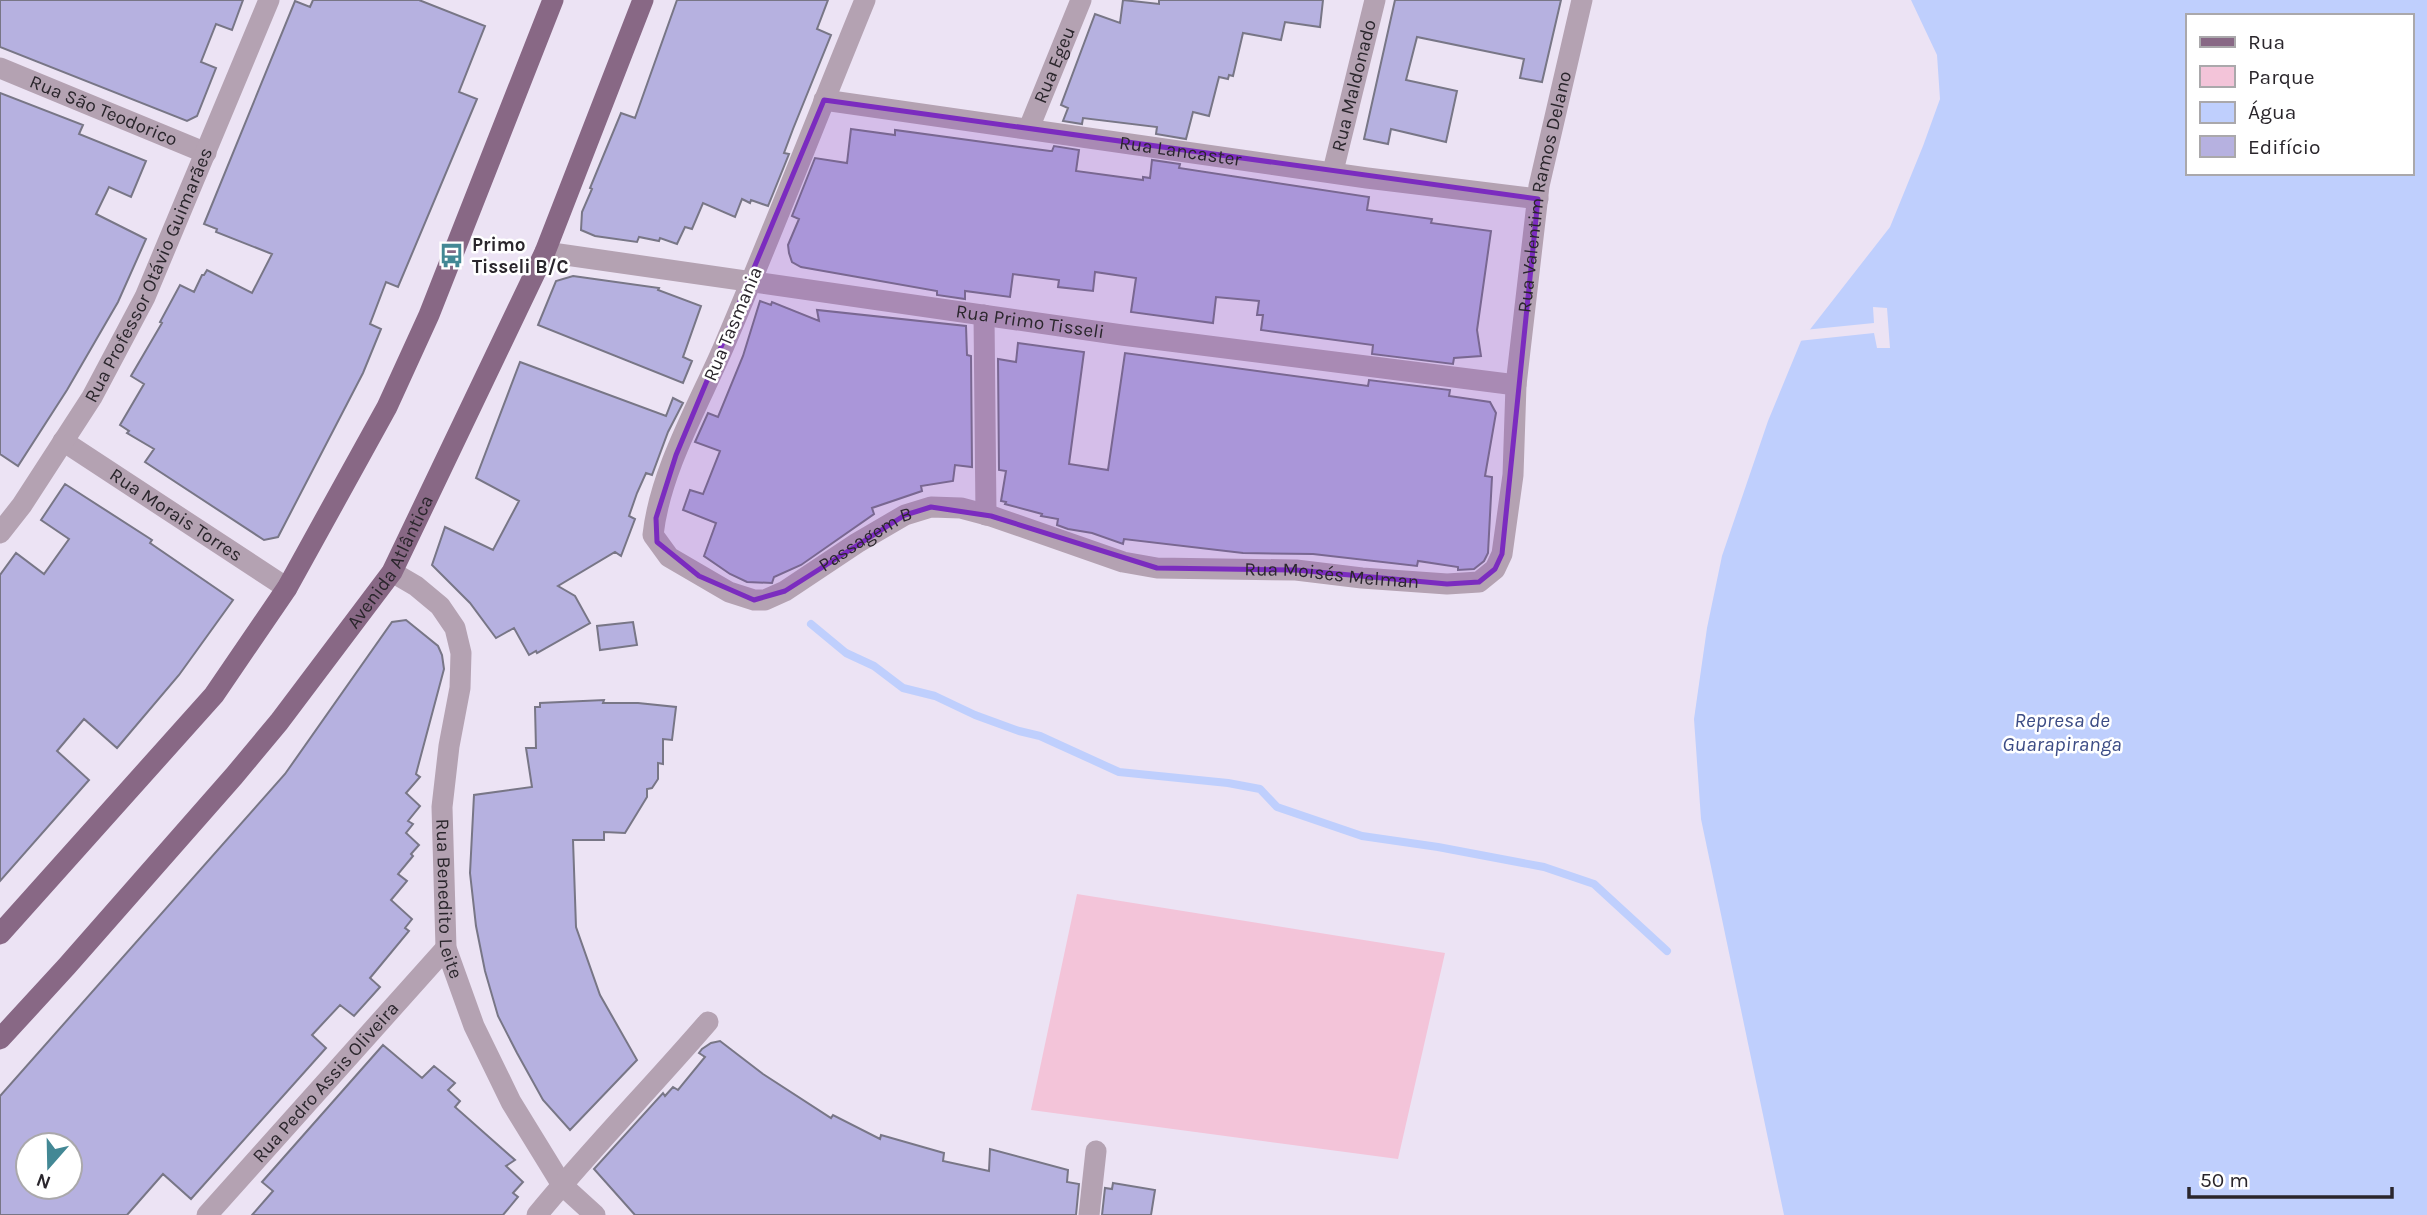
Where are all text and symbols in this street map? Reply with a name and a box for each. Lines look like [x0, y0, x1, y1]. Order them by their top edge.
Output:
legend [2186, 14, 2413, 175]
street label: Rua Maldonado [1327, 17, 1381, 154]
street label: Rua Egeu [1029, 23, 1080, 107]
text: Rua [2248, 30, 2285, 54]
text: Parque [2248, 65, 2315, 89]
street label: Rua Valentim Ramos Delano [1513, 69, 1576, 314]
street label: Rua São Teodorico [26, 70, 181, 151]
text: Água [2248, 100, 2296, 124]
street label: Rua Lancaster [1118, 132, 1243, 171]
text: Edifício [2248, 135, 2321, 159]
street label: Rua Professor Otávio Guimarães [80, 144, 217, 406]
place label: Primo Tisseli B/C [472, 234, 569, 278]
bus stop icon: Primo Tisseli B/C [438, 242, 466, 270]
street label: Rua Tasmania [699, 263, 767, 385]
street label: Rua Primo Tisseli [954, 300, 1106, 343]
street label: Rua Morais Torres [105, 464, 246, 567]
street label: Avenida Atlântica [342, 492, 438, 633]
street label: Passagem B [814, 503, 915, 576]
street label: Rua Moisés Melman [1244, 558, 1420, 593]
water label: Represa de Guarapiranga [2002, 708, 2122, 756]
street label: Rua Benedito Leite [431, 818, 467, 982]
street label: Rua Pedro Assis Oliveira [248, 997, 403, 1167]
north arrow [14, 1131, 84, 1201]
scale bar [2189, 1156, 2392, 1200]
text: N [33, 1168, 54, 1194]
text: 50 m [2200, 1168, 2249, 1192]

